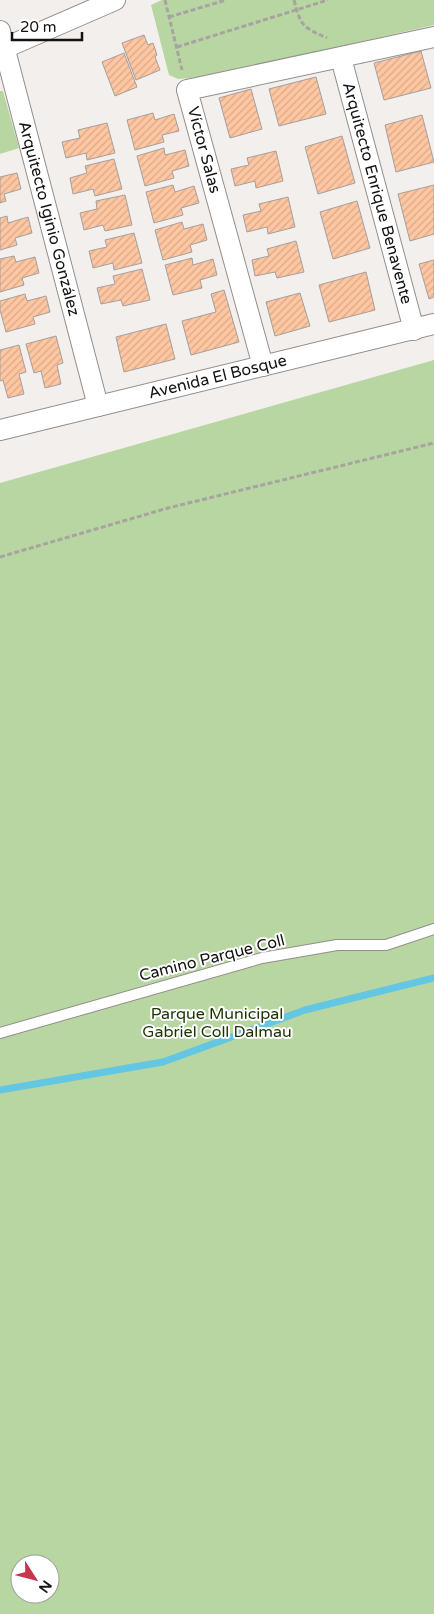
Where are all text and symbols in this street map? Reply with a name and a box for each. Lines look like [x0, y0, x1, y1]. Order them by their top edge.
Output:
scale bar [12, 10, 82, 42]
text: 20 m [20, 18, 57, 36]
street label: Arquitecto Enrique Benavente [338, 80, 417, 306]
street label: Víctor Salas [183, 104, 225, 196]
street label: Arquitecto Iginio González [14, 119, 84, 318]
street label: Avenida El Bosque [146, 350, 289, 403]
street label: Camino Parque Coll [137, 930, 287, 986]
park label: Parque Municipal Gabriel Coll Dalmau [142, 1004, 292, 1042]
north arrow [10, 1554, 60, 1604]
text: N [35, 1577, 55, 1596]

